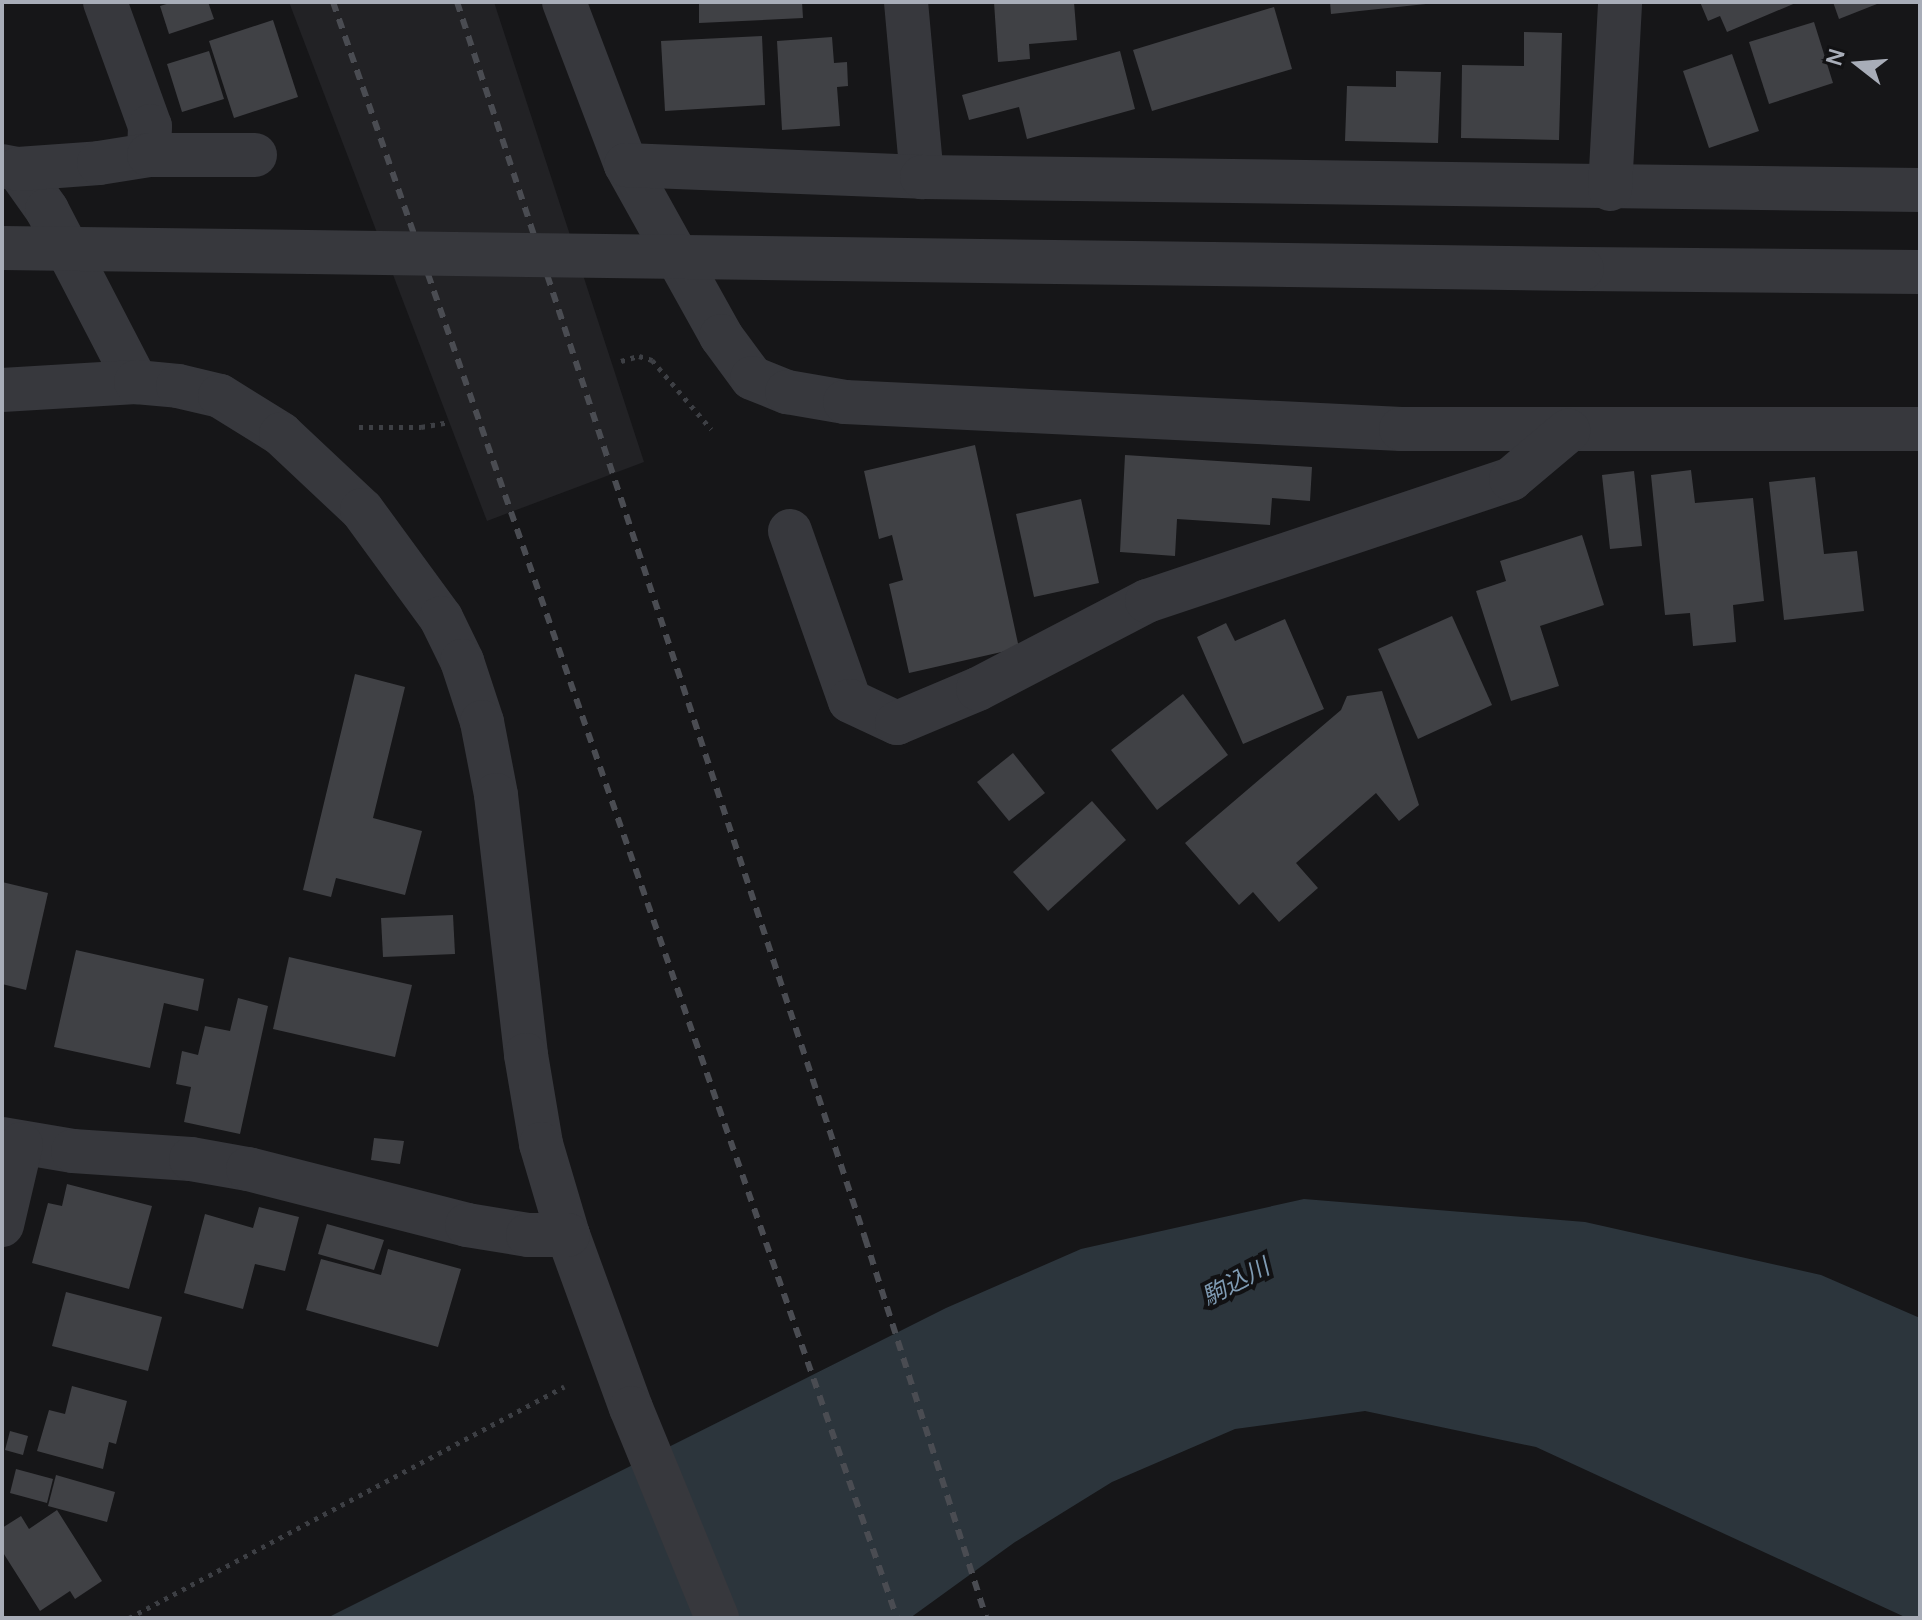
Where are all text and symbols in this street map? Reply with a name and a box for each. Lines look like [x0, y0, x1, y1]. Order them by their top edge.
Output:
north arrow [1818, 24, 1898, 104]
text: N [1818, 45, 1852, 69]
water label: 駒込川 [1196, 1251, 1274, 1311]

